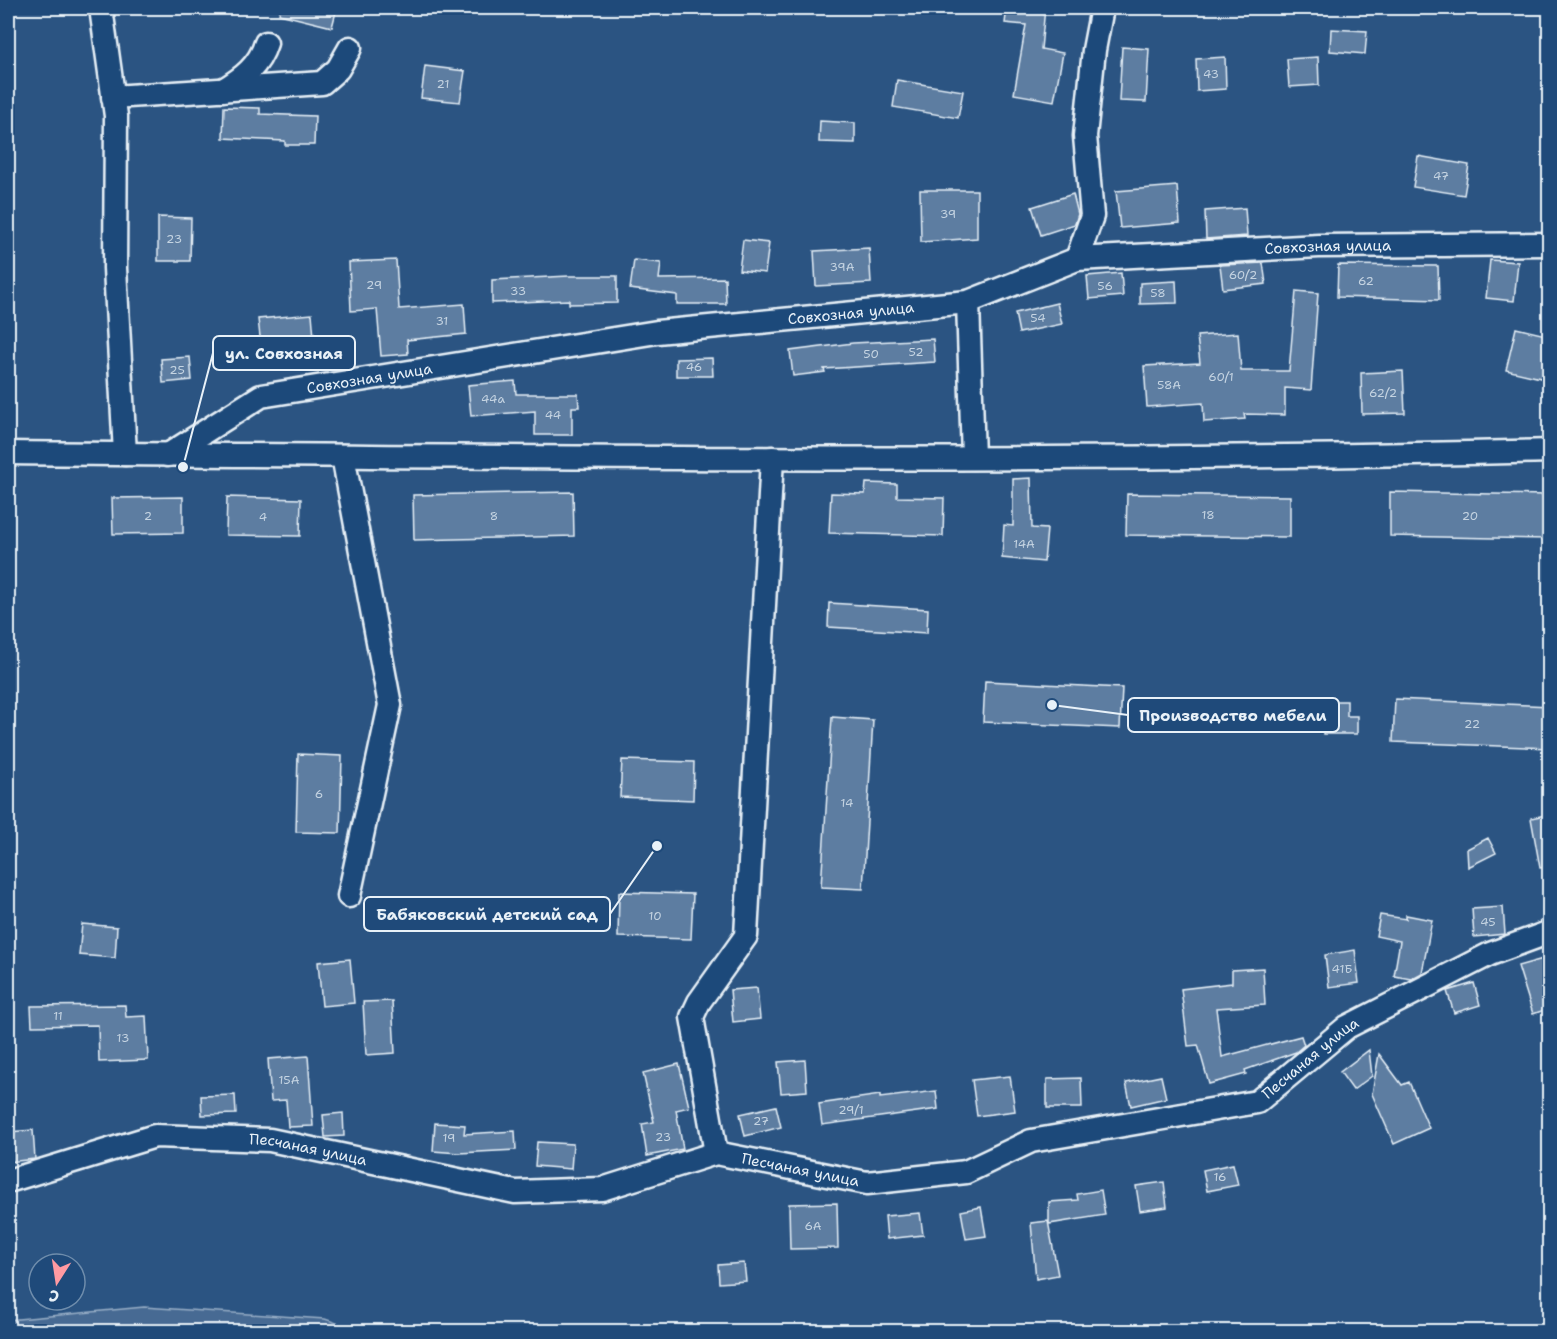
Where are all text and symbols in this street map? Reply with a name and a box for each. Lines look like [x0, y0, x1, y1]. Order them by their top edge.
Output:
house number: 43 [1203, 66, 1219, 82]
house number: 21 [437, 76, 449, 92]
house number: 47 [1433, 168, 1449, 184]
house number: 39 [940, 206, 956, 222]
house number: 23 [166, 231, 182, 247]
street label: Совхозная улица [1264, 235, 1392, 259]
house number: 39А [830, 259, 855, 275]
house number: 60/2 [1229, 267, 1257, 283]
house number: 62 [1358, 273, 1374, 289]
house number: 29 [366, 277, 382, 293]
house number: 56 [1097, 278, 1113, 294]
house number: 33 [510, 283, 526, 299]
house number: 58 [1150, 285, 1166, 301]
street label: Совхозная улица [787, 297, 916, 329]
house number: 54 [1030, 310, 1046, 326]
house number: 31 [436, 313, 448, 329]
callout: ул. Совхозная [213, 336, 355, 370]
text: ул. Совхозная [225, 343, 343, 364]
house number: 52 [908, 344, 924, 360]
house number: 50 [863, 346, 879, 362]
street label: Совхозная улица [305, 358, 434, 398]
house number: 46 [686, 359, 702, 375]
house number: 25 [169, 362, 185, 378]
house number: 60/1 [1208, 369, 1234, 385]
house number: 58А [1157, 377, 1181, 393]
house number: 62/2 [1369, 385, 1397, 401]
house number: 44а [481, 391, 505, 407]
house number: 44 [545, 407, 561, 423]
house number: 18 [1201, 507, 1215, 523]
house number: 2 [144, 508, 152, 524]
house number: 8 [490, 508, 498, 524]
house number: 20 [1462, 508, 1478, 524]
house number: 4 [259, 509, 267, 525]
house number: 14А [1013, 536, 1035, 552]
callout: Производство мебели [1128, 698, 1339, 732]
text: Производство мебели [1139, 705, 1327, 726]
house number: 22 [1464, 716, 1480, 732]
house number: 6 [315, 786, 323, 802]
house number: 14 [841, 795, 853, 811]
callout: Бабяковский детский сад [364, 897, 610, 931]
text: Бабяковский детский сад [376, 904, 599, 925]
house number: 10 [648, 908, 662, 924]
house number: 45 [1480, 914, 1496, 930]
house number: 41Б [1332, 961, 1352, 977]
house number: 11 [53, 1008, 63, 1024]
street label: Песчаная улица [1258, 1012, 1363, 1104]
house number: 13 [117, 1030, 129, 1046]
house number: 15А [279, 1072, 300, 1088]
house number: 29/1 [838, 1102, 864, 1118]
house number: 27 [753, 1113, 769, 1129]
street label: Песчаная улица [249, 1129, 370, 1170]
house number: 23 [655, 1129, 671, 1145]
house number: 19 [443, 1130, 455, 1146]
street label: Песчаная улица [740, 1148, 862, 1191]
house number: 16 [1213, 1169, 1227, 1185]
house number: 6А [804, 1218, 822, 1234]
north arrow [27, 1252, 87, 1312]
text: С [47, 1285, 61, 1307]

